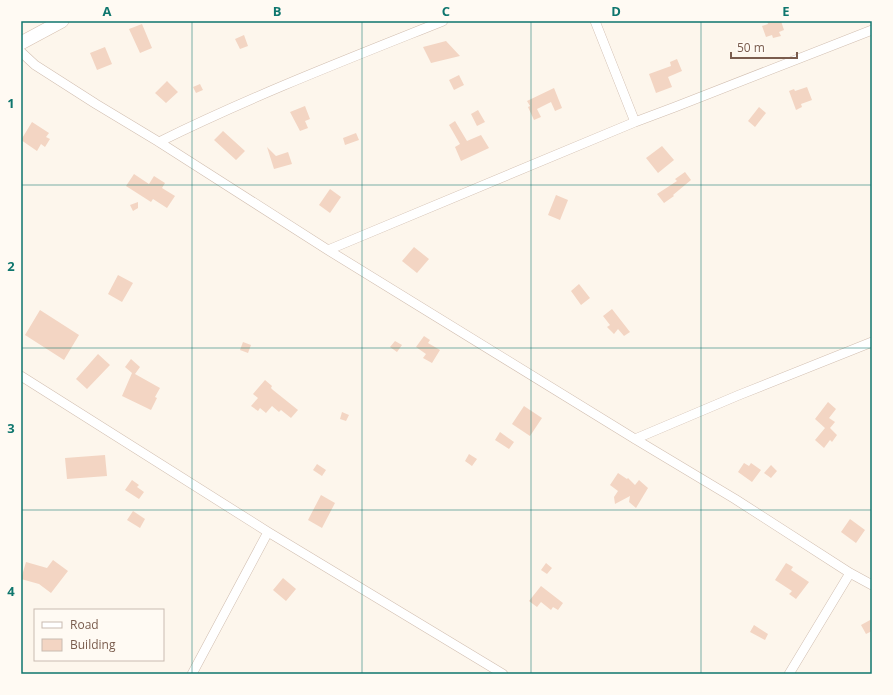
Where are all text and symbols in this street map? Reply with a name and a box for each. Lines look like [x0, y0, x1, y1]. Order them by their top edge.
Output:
text: A [103, 2, 112, 20]
text: B [273, 2, 282, 20]
text: C [442, 2, 450, 20]
text: D [611, 2, 621, 20]
text: E [782, 2, 790, 20]
scale bar [731, 34, 797, 60]
text: 50 m [737, 39, 765, 56]
text: 1 [7, 94, 15, 112]
text: 2 [7, 257, 15, 275]
text: 3 [7, 419, 15, 437]
text: 4 [7, 582, 15, 600]
legend [34, 609, 164, 661]
text: Road [70, 616, 99, 633]
text: Building [70, 636, 116, 653]

